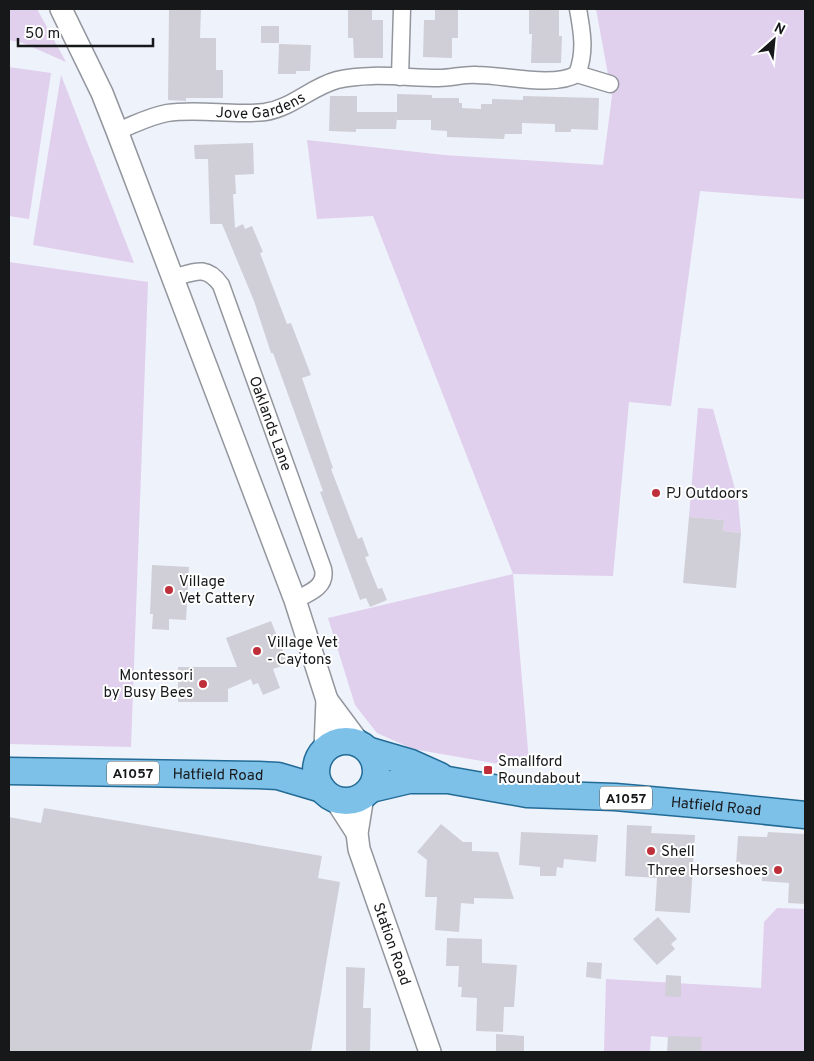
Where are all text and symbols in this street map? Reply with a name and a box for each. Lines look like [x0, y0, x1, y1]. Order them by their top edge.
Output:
scale bar [18, 15, 152, 47]
north arrow [749, 15, 799, 65]
text: N [771, 20, 788, 40]
text: 50 m [25, 25, 60, 44]
street label: Jove Gardens [215, 89, 309, 124]
street label: Oaklands Lane [244, 374, 295, 474]
place label: PJ Outdoors [666, 485, 748, 504]
marker: PJ Outdoors [650, 487, 662, 499]
place label: Village Vet Cattery [179, 573, 255, 609]
marker: Village Vet Cattery [163, 584, 175, 596]
place label: Village Vet - Caytons [267, 634, 338, 670]
marker: Village Vet - Caytons [251, 645, 263, 657]
place label: Montessori by Busy Bees [103, 667, 193, 703]
marker: Montessori by Busy Bees [197, 678, 209, 690]
place label: Smallford Roundabout [498, 753, 581, 789]
road number: A1057 [107, 761, 159, 784]
marker: Smallford Roundabout [482, 764, 494, 776]
street label: Hatfield Road [172, 766, 264, 786]
road number: A1057 [600, 786, 652, 810]
street label: Hatfield Road [670, 794, 762, 821]
place label: Shell [661, 843, 695, 862]
marker: Shell [645, 845, 657, 857]
place label: Three Horseshoes [647, 862, 768, 881]
marker: Three Horseshoes [772, 864, 784, 876]
street label: Station Road [368, 900, 414, 988]

